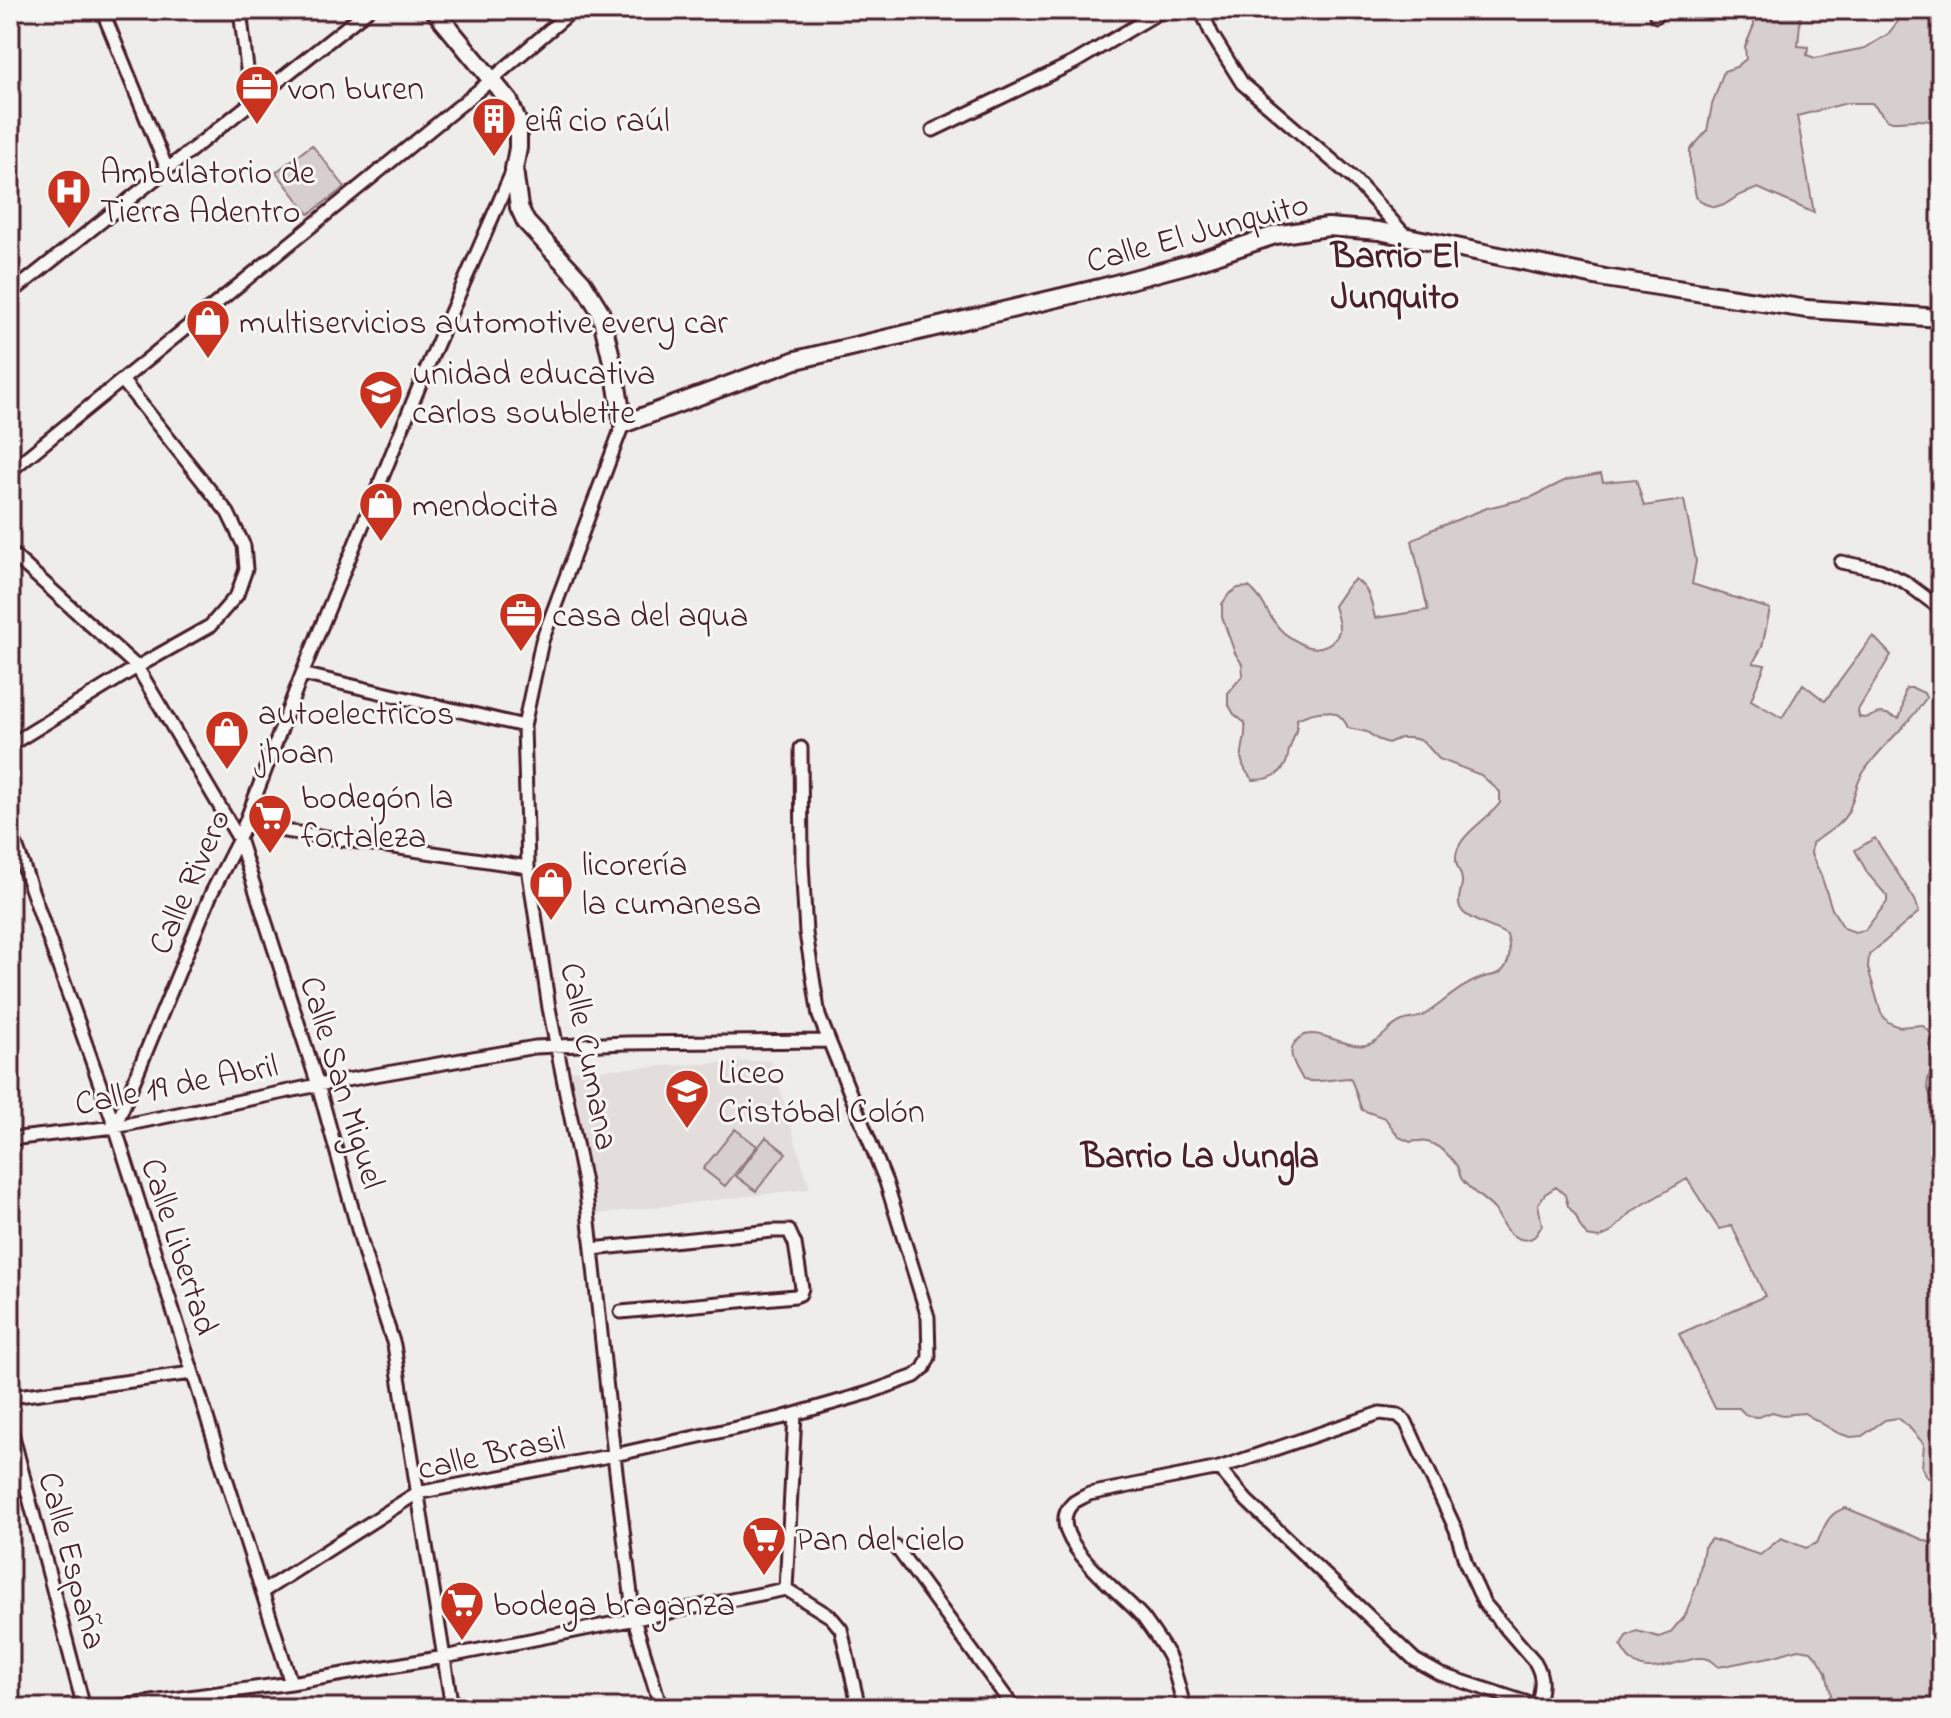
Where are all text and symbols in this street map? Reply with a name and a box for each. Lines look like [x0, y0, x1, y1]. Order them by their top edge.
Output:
office icon: von buren [233, 63, 281, 126]
place label: von buren [288, 66, 424, 116]
building icon: eificio raúl [470, 95, 518, 158]
place label: eificio raúl [525, 98, 670, 148]
place label: Ambulatorio de Tierra Adentro [100, 150, 316, 239]
hospital icon: Ambulatorio de Tierra Adentro [45, 167, 93, 230]
street label: Calle El Junquito [1081, 181, 1315, 289]
district label: Barrio El Junquito [1329, 232, 1459, 326]
shop icon: multiservicios automotive every car [184, 297, 232, 360]
place label: multiservicios automotive every car [239, 300, 728, 350]
place label: unidad educativa carlos soublette [412, 351, 655, 440]
school or university icon: unidad educativa carlos soublette [357, 368, 405, 431]
shop icon: mendocita [357, 480, 405, 543]
place label: mendocita [412, 483, 558, 533]
office icon: casa del aqua [497, 590, 545, 653]
place label: casa del aqua [552, 593, 748, 643]
place label: autoelectricos jhoan [254, 691, 454, 780]
shop icon: autoelectricos jhoan [203, 708, 251, 771]
place label: bodegón la fortaleza [301, 775, 453, 864]
supermarket icon: bodegón la fortaleza [246, 792, 294, 855]
street label: Calle Rivero [137, 802, 246, 963]
place label: licorería la cumanesa [582, 842, 761, 931]
shop icon: licorería la cumanesa [527, 859, 575, 922]
street label: Calle Cumana [544, 959, 630, 1155]
street label: Calle San Miguel [284, 971, 396, 1196]
street label: Calle 19 de Abril [71, 1043, 283, 1131]
place label: Liceo Cristóbal Colón [718, 1050, 925, 1139]
school or university icon: Liceo Cristóbal Colón [663, 1067, 711, 1130]
district label: Barrio La Jungla [1079, 1132, 1319, 1186]
street label: Calle Libertad [125, 1152, 229, 1342]
street label: calle Brasil [413, 1416, 570, 1496]
street label: Calle España [22, 1467, 118, 1655]
supermarket icon: Pan del cielo [740, 1514, 788, 1577]
place label: Pan del cielo [795, 1517, 965, 1567]
supermarket icon: bodega braganza [438, 1579, 486, 1642]
place label: bodega braganza [493, 1582, 735, 1632]

